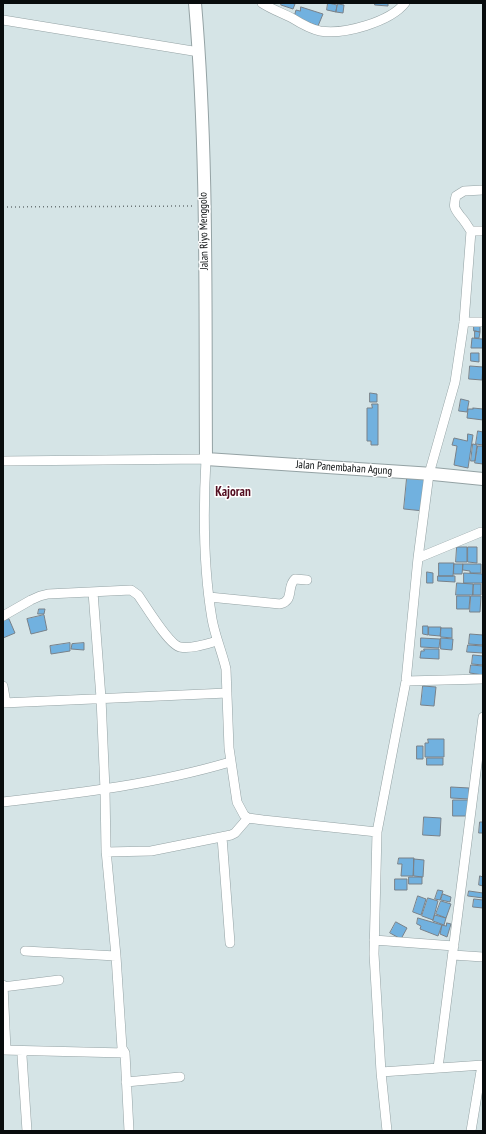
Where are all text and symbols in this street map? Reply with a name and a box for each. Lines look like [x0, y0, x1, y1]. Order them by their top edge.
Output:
street label: Jalan Riyo Menggolo [197, 192, 211, 270]
street label: Jalan Panembahan Agung [295, 458, 393, 478]
district label: Kajoran [215, 484, 251, 500]

